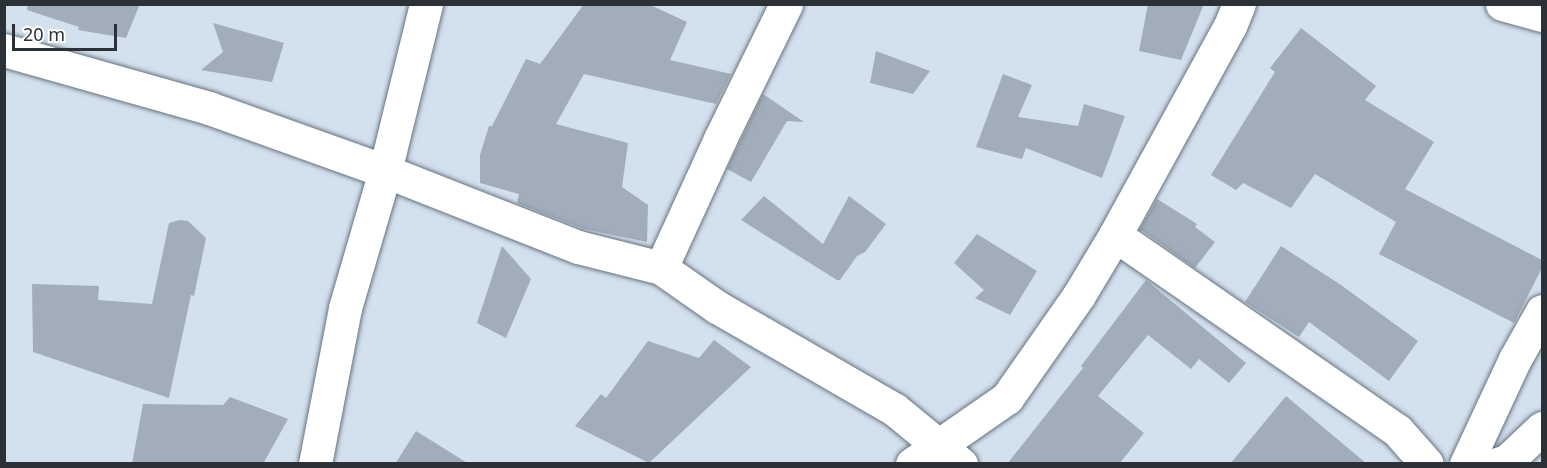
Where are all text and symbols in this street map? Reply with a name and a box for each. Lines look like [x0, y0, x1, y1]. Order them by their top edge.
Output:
scale bar [15, 12, 120, 50]
text: 20 m [23, 22, 65, 46]

